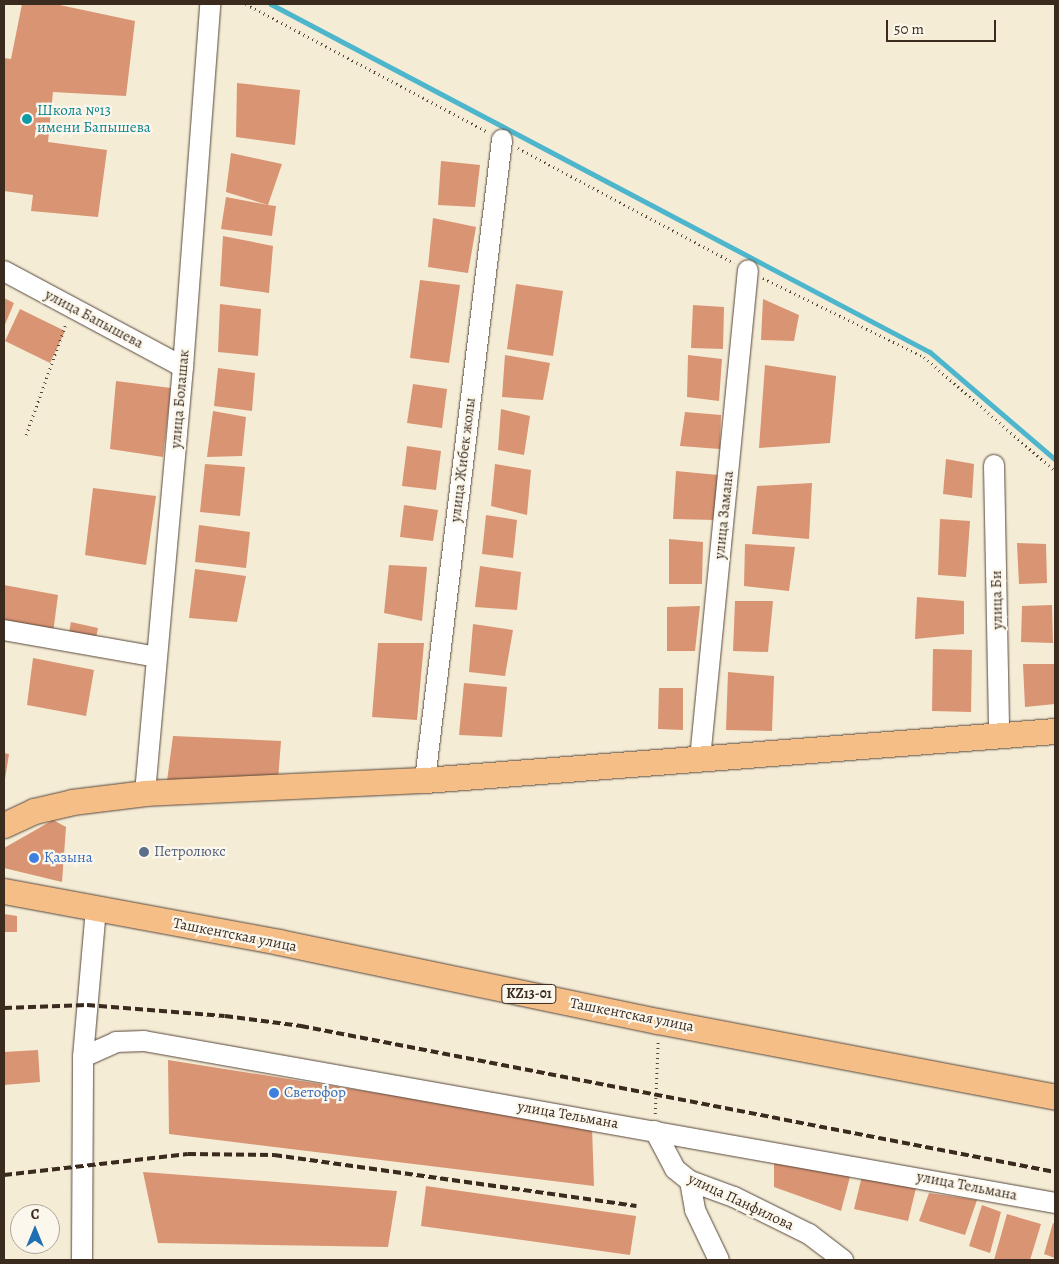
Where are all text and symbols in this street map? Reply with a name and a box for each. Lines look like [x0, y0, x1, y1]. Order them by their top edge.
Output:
scale bar [889, 10, 999, 42]
text: 50 m [894, 19, 924, 39]
place label: Школа №13 имени Бапышева [37, 101, 151, 136]
marker: Школа №13 имени Бапышева [21, 113, 33, 125]
street label: улица Бапышева [42, 286, 146, 352]
street label: улица Болашак [167, 349, 193, 449]
street label: улица Жибек жолы [446, 397, 480, 523]
street label: улица Замана [710, 470, 738, 560]
street label: улица Би [987, 570, 1007, 630]
place label: Петролюкс [154, 843, 226, 861]
marker: Петролюкс [138, 846, 150, 858]
place label: Қазына [44, 849, 93, 867]
marker: Қазына [28, 852, 40, 864]
street label: Ташкентская улица [172, 914, 298, 956]
road number: KZ13-01 [500, 982, 558, 1006]
street label: Ташкентская улица [569, 994, 695, 1036]
place label: Светофор [284, 1084, 346, 1102]
marker: Светофор [268, 1087, 280, 1099]
street label: улица Тельмана [516, 1097, 620, 1133]
street label: улица Тельмана [915, 1167, 1019, 1205]
street label: улица Панфилова [685, 1170, 797, 1234]
north arrow [10, 1204, 60, 1254]
text: С [31, 1205, 39, 1224]

